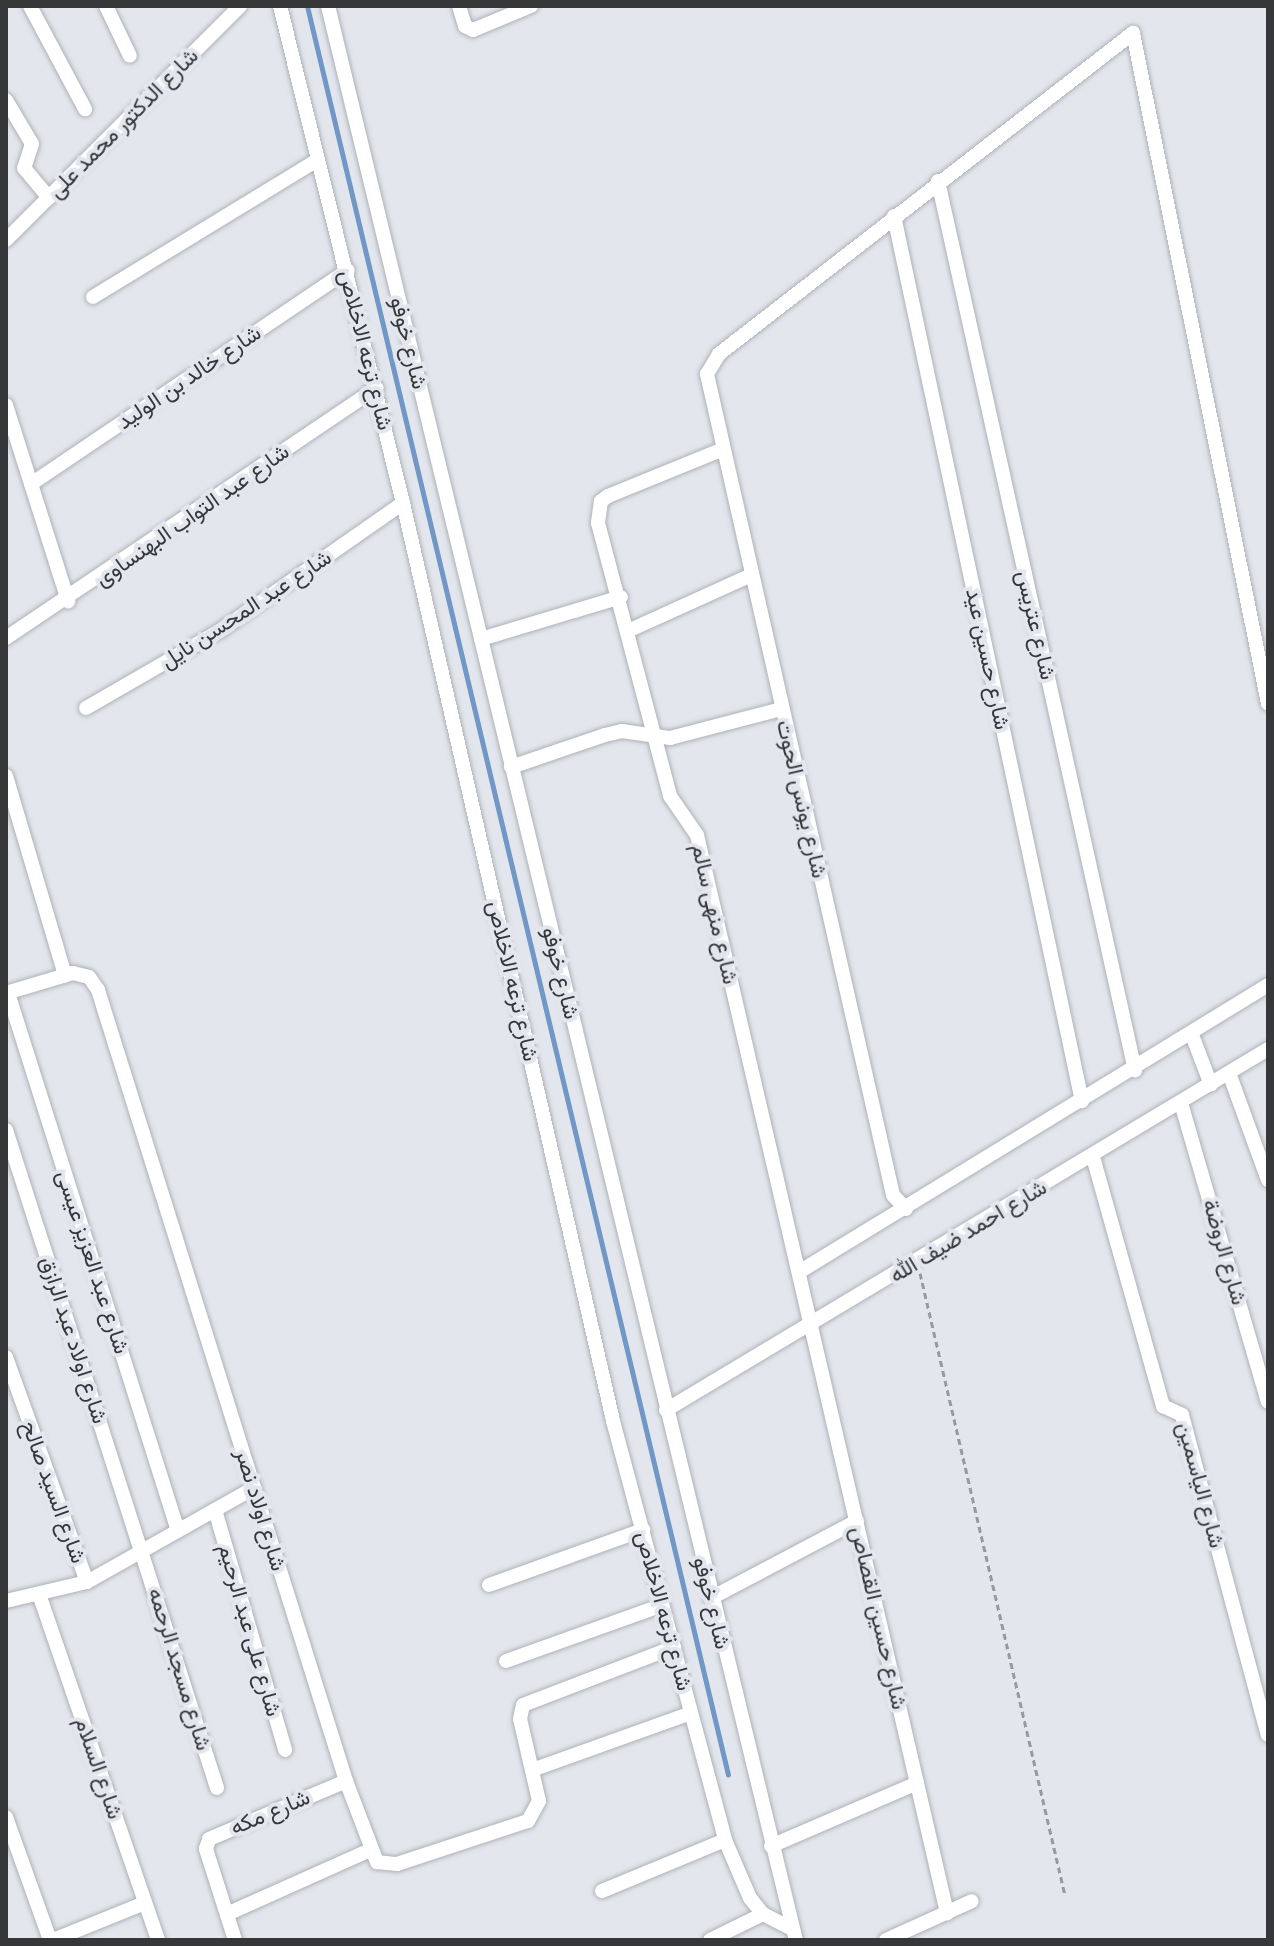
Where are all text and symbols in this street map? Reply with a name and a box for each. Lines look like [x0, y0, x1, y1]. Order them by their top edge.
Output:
street label: شارع الدكتور محمد على [43, 43, 203, 203]
street label: شارع ترعه الاخلاص [333, 267, 399, 433]
street label: شارع خوفو [385, 294, 433, 392]
street label: شارع خالد بن الوليد [112, 319, 266, 435]
street label: شارع عبد التواب البهنساوى [90, 438, 294, 592]
street label: شارع عبد المحسن نايل [156, 544, 336, 674]
street label: شارع عتريس [1011, 568, 1061, 682]
street label: شارع حسين عيد [960, 586, 1016, 732]
street label: شارع يونس الحوت [771, 717, 833, 881]
street label: شارع منهى سالم [686, 841, 744, 987]
street label: شارع ترعه الاخلاص [482, 898, 544, 1064]
street label: شارع خوفو [537, 924, 585, 1022]
street label: شارع عبد العزيز عيسى [51, 1167, 135, 1357]
street label: شارع احمد ضيف الله [885, 1174, 1051, 1288]
street label: شارع الروضة [1197, 1196, 1253, 1308]
street label: شارع اولاد عبد الرازق [35, 1253, 113, 1427]
street label: شارع السيد صالح [16, 1417, 92, 1567]
street label: شارع الياسمين [1172, 1419, 1230, 1551]
street label: شارع اولاد نصر [230, 1446, 292, 1574]
street label: شارع حسين القصاص [845, 1524, 913, 1712]
street label: شارع ترعه الاخلاص [630, 1528, 698, 1694]
street label: شارع على عبد الرحيم [213, 1541, 287, 1719]
street label: شارع خوفو [688, 1554, 736, 1652]
street label: شارع مسجد الرحمه [143, 1585, 217, 1753]
street label: شارع السلام [69, 1714, 129, 1822]
street label: شارع مكه [226, 1783, 314, 1841]

